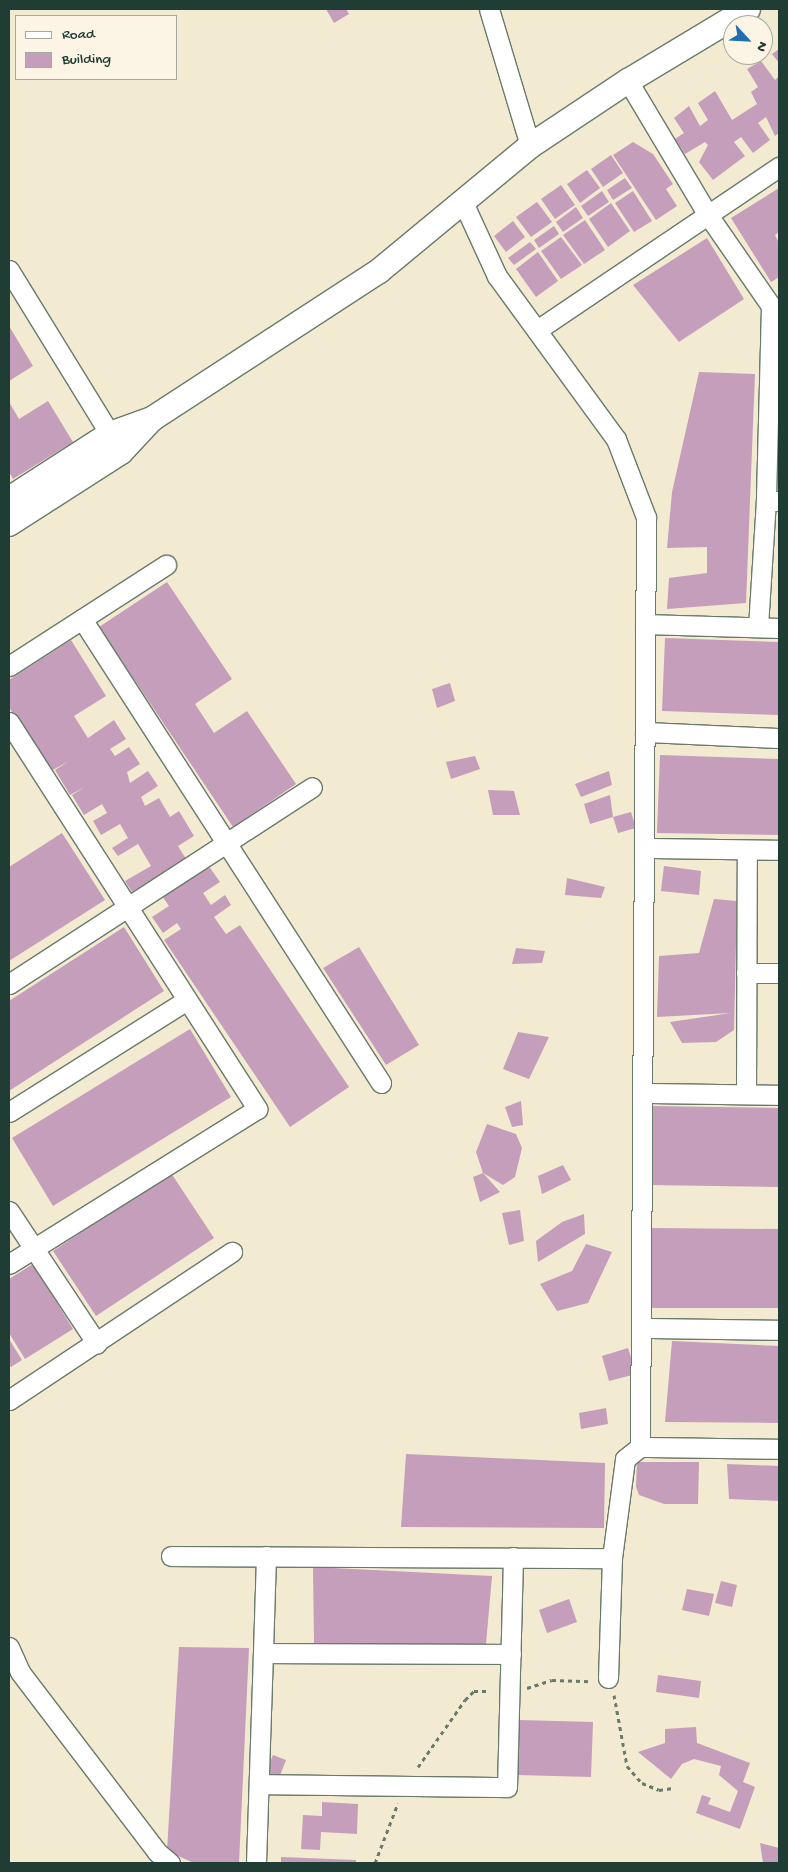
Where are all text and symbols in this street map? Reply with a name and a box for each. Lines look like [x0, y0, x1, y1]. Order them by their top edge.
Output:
legend [15, 15, 178, 80]
north arrow [723, 15, 773, 65]
text: Road [62, 26, 95, 44]
text: N [752, 38, 771, 54]
text: Building [62, 51, 111, 69]

